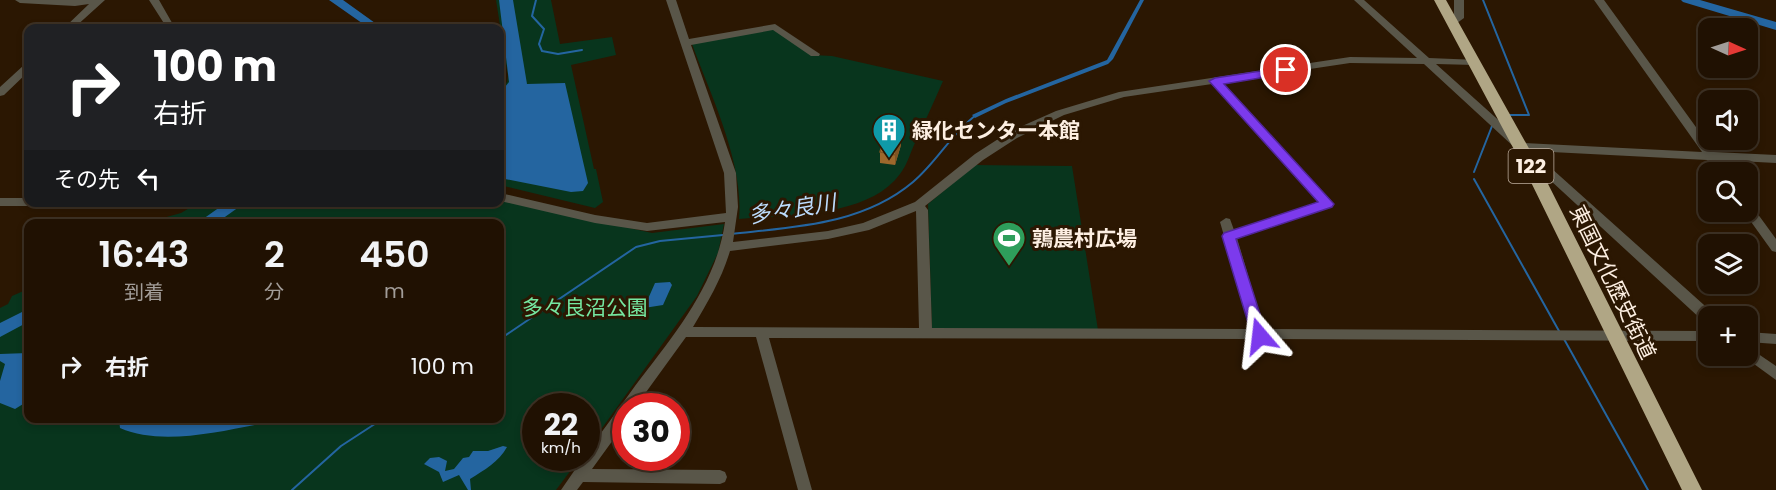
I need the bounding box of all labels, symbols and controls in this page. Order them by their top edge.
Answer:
north arrow [1698,18,1758,78]
map controls [1698,18,1758,366]
text: 100 m [153,37,277,96]
pin [1260,44,1311,95]
icon: right [54,48,132,126]
icon: arrive [1269,53,1302,86]
button: sound [1698,90,1758,150]
text: 右折 [153,95,207,132]
building icon: 緑化センター本館 [871,112,907,159]
place label: 緑化センター本館 [912,116,1080,145]
road number: 122 [1508,149,1553,183]
icon: left [132,162,165,195]
button: search [1698,162,1758,222]
text: その先 [54,164,120,195]
water label: 多々良川 [746,186,840,231]
street label: 東国文化歴史街道 [1563,200,1663,364]
sports icon: 鶉農村広場 [991,220,1027,267]
place label: 鶉農村広場 [1032,224,1137,253]
text: 16:43 [99,229,189,280]
text: 2 [264,229,285,280]
text: 450 [359,229,429,280]
button: layers [1698,234,1758,294]
text: m [384,277,405,305]
text: 到着 [124,278,164,306]
text: 分 [264,278,284,306]
park label: 多々良沼公園 [522,293,648,322]
position arrow [1228,304,1292,368]
button: + [1698,306,1758,366]
icon: right [54,350,87,383]
text: 100 m [411,351,474,382]
text: 右折 [105,352,149,383]
speed limit sign: 30 [612,393,690,471]
text: 22 [544,403,578,446]
text: km/h [541,437,581,458]

